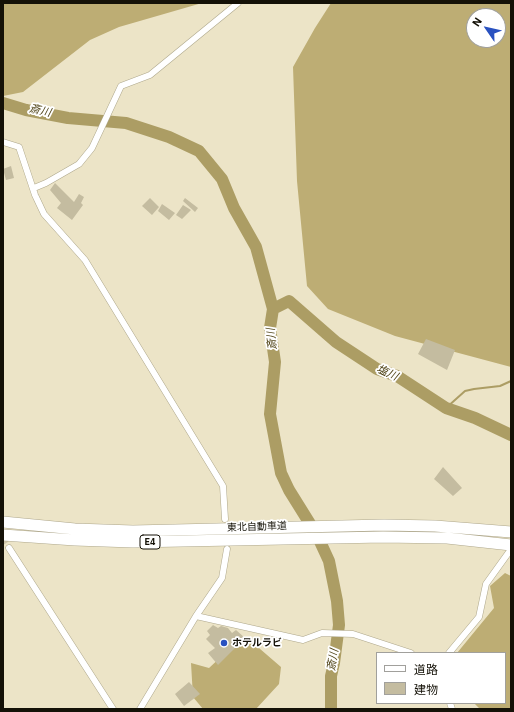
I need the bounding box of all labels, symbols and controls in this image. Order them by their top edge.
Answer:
north arrow [466,8,506,48]
text: N [469,15,485,29]
water label: 斎川 [28,102,52,120]
water label: 斎川 [264,327,280,351]
water label: 塩川 [374,362,400,384]
street label: 東北自動車道 [227,520,287,534]
road number: E4 [140,535,160,549]
place label: ホテルラビ [232,637,282,649]
marker: ホテルラビ [219,638,229,648]
water label: 斎川 [325,648,341,672]
legend [376,652,506,704]
text: 道路 [414,662,438,677]
text: 建物 [414,682,438,697]

